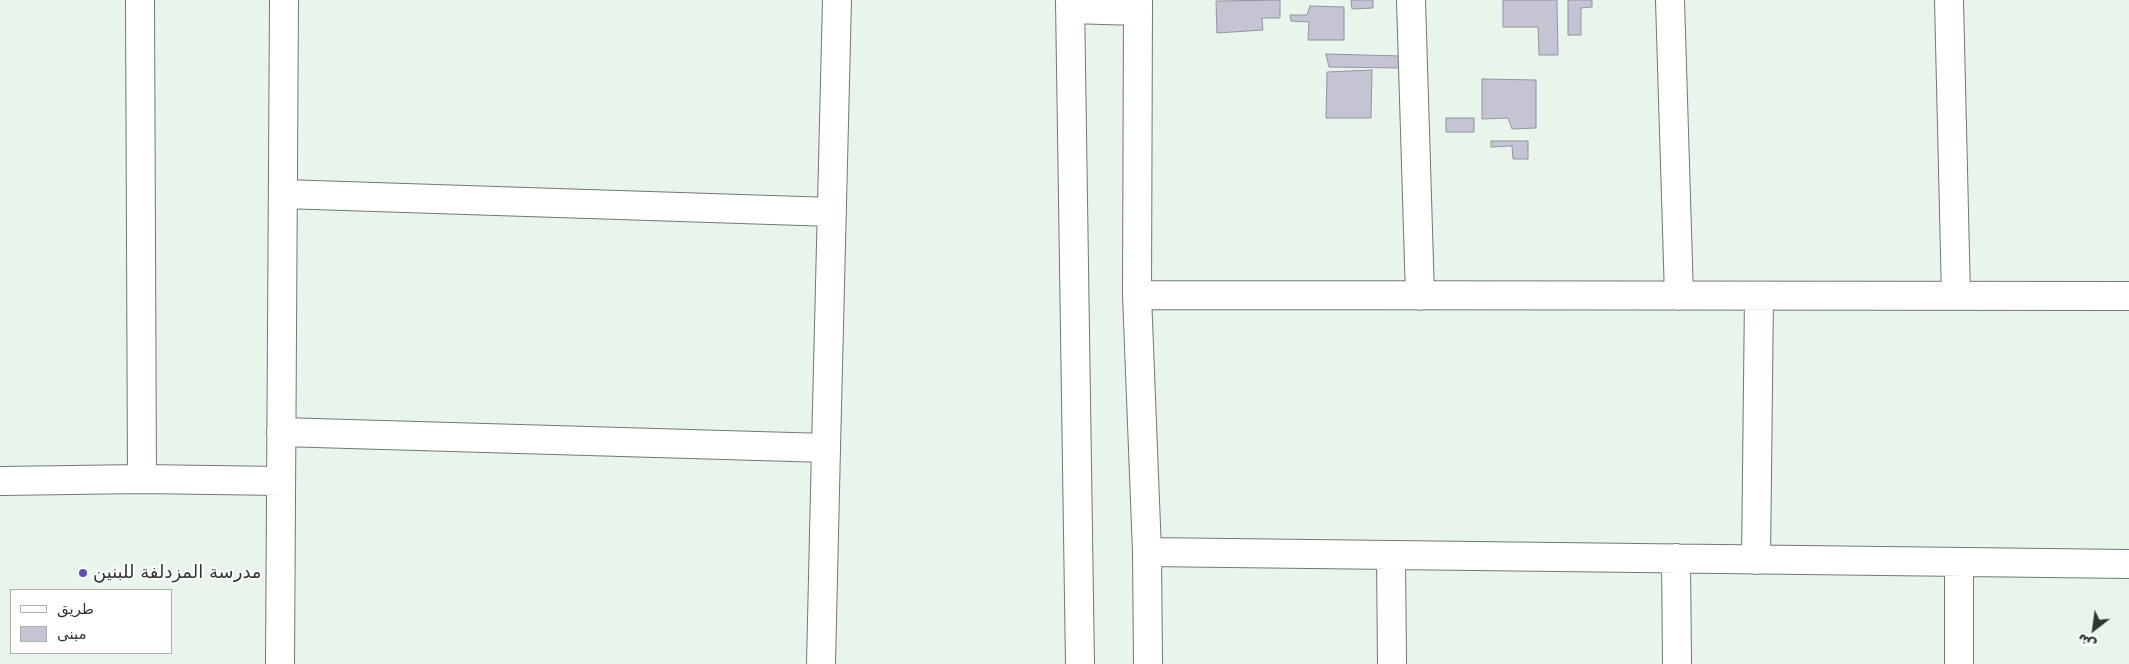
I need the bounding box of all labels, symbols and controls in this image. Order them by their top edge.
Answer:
place label: مدرسة المزدلفة للبنين [93,562,261,584]
marker: مدرسة المزدلفة للبنين [77,567,89,579]
legend [10,589,172,654]
text: طريق [57,600,94,618]
north arrow [2069,604,2119,654]
text: مبنى [57,625,87,643]
text: ش [2074,630,2099,654]

